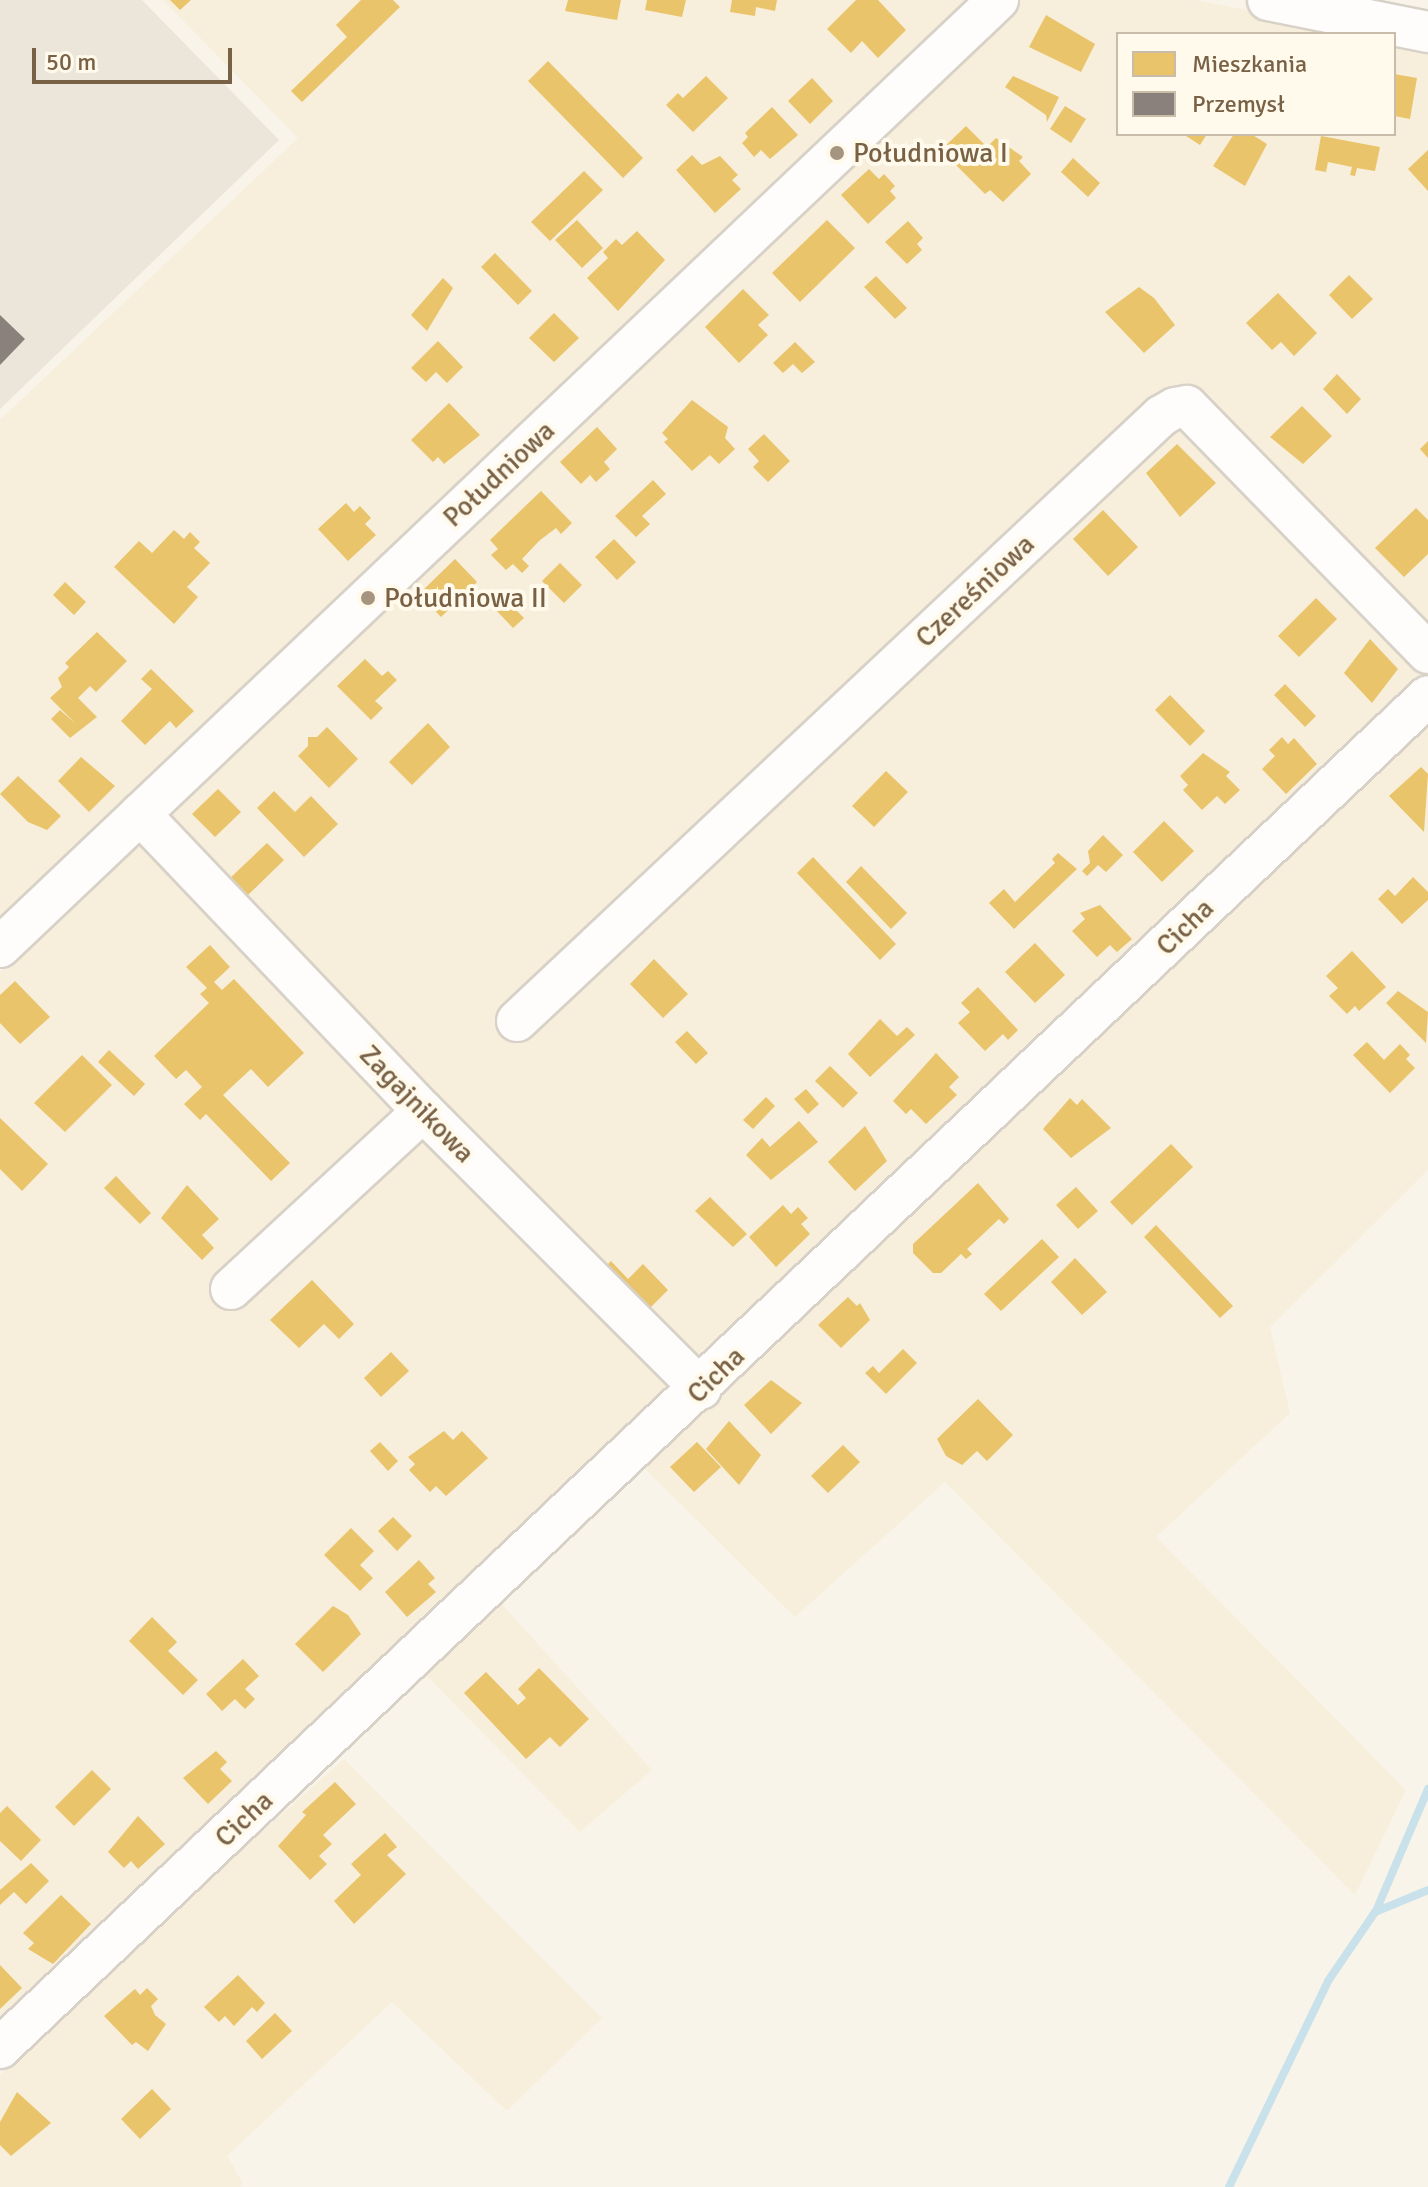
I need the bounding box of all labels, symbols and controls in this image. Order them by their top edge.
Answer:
scale bar [36,32,236,82]
legend [1116,32,1396,136]
text: 50 m [46,47,96,77]
text: Mieszkania [1192,49,1307,79]
text: Przemysł [1192,89,1285,119]
place label: Południowa I [853,136,1008,170]
marker: Południowa I [828,144,846,162]
street label: Południowa [436,414,562,534]
street label: Czereśniowa [909,527,1041,655]
place label: Południowa II [384,581,547,615]
marker: Południowa II [359,589,377,607]
street label: Cicha [1149,892,1221,962]
street label: Zagajnikowa [352,1038,482,1170]
street label: Cicha [680,1340,752,1410]
street label: Cicha [208,1784,280,1854]

